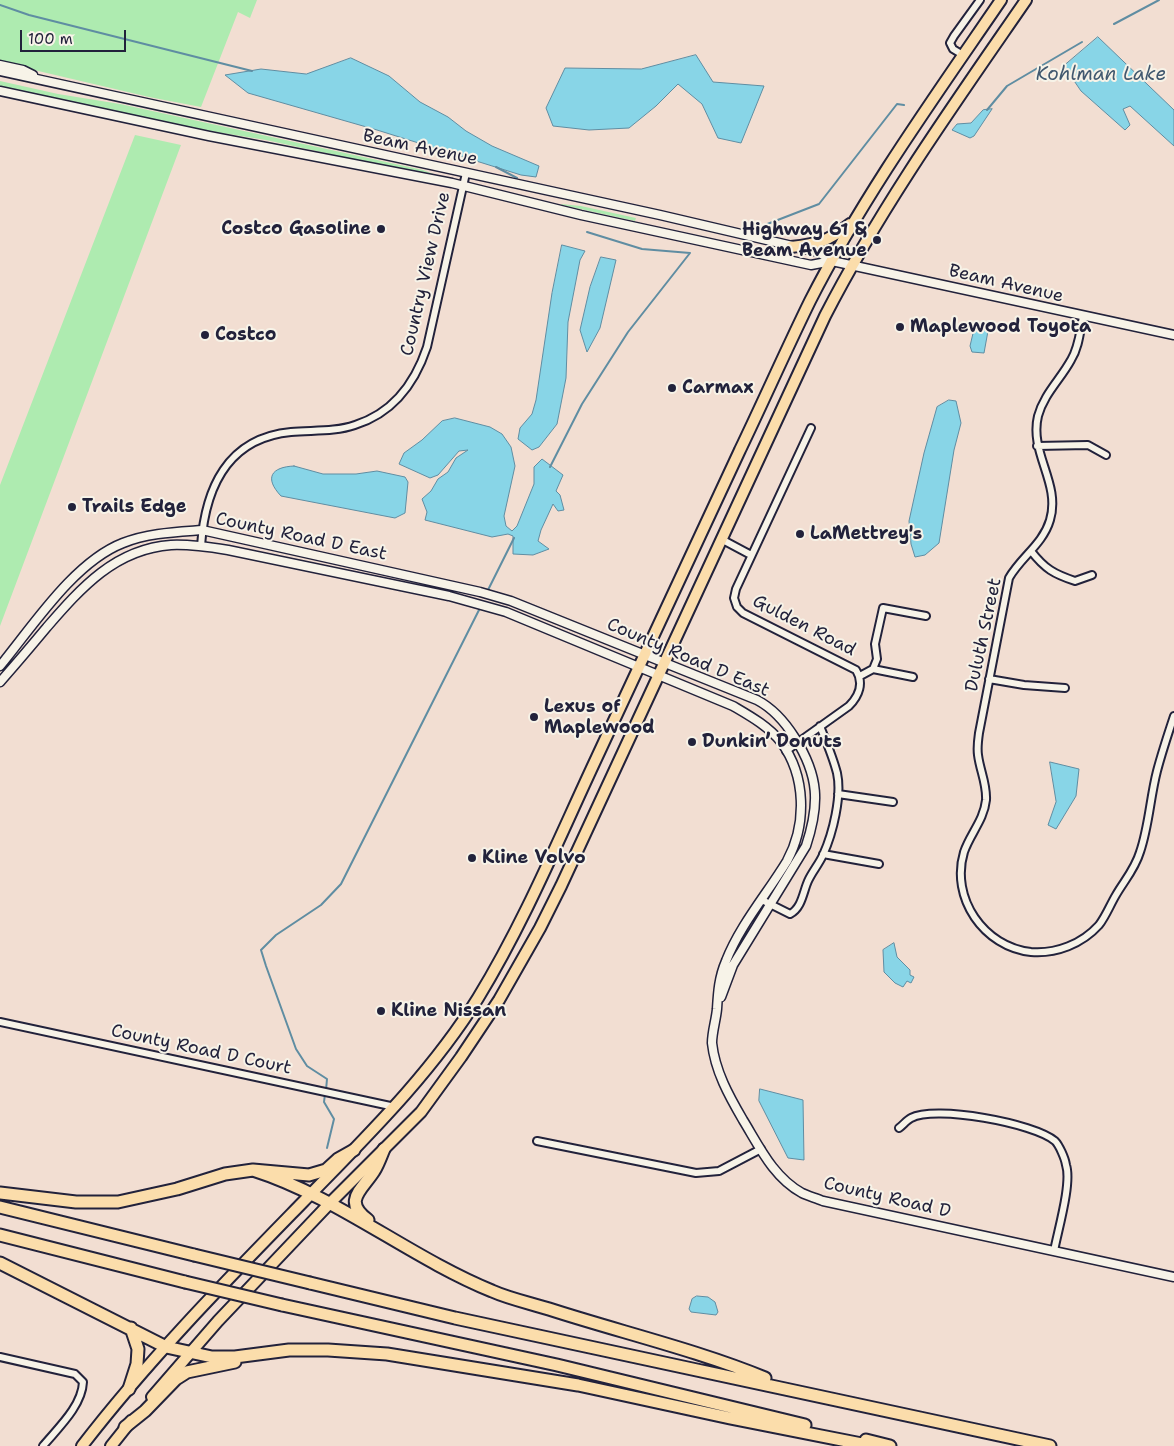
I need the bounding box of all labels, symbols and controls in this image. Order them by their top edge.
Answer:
scale bar [22,20,129,52]
text: 100 m [28,29,73,49]
water label: Kohlman Lake [1036,64,1166,86]
street label: Beam Avenue [361,125,479,171]
street label: Country View Drive [397,190,455,358]
place label: Costco Gasoline [221,218,371,240]
place label: Highway 61 & Beam Avenue [742,219,867,262]
marker: Costco Gasoline [375,223,387,235]
marker: Highway 61 & Beam Avenue [871,234,883,246]
street label: Beam Avenue [947,260,1065,308]
place label: Maplewood Toyota [910,316,1091,338]
marker: Maplewood Toyota [894,321,906,333]
place label: Costco [215,324,276,346]
marker: Costco [199,329,211,341]
place label: Carmax [682,377,754,399]
marker: Carmax [666,382,678,394]
place label: Trails Edge [82,496,187,518]
marker: Trails Edge [66,501,78,513]
street label: County Road D East [213,508,389,566]
place label: LaMettrey's [810,523,922,545]
marker: LaMettrey's [794,528,806,540]
street label: Duluth Street [961,576,1007,694]
street label: Gulden Road [749,591,859,661]
street label: County Road D East [603,614,773,702]
place label: Lexus of Maplewood [544,696,655,739]
marker: Lexus of Maplewood [528,711,540,723]
place label: Dunkin’ Donuts [702,731,842,753]
marker: Dunkin’ Donuts [686,736,698,748]
place label: Kline Volvo [482,847,586,869]
marker: Kline Volvo [466,852,478,864]
place label: Kline Nissan [391,1000,506,1022]
marker: Kline Nissan [375,1005,387,1017]
street label: County Road D Court [109,1020,293,1080]
street label: County Road D [821,1173,953,1223]

